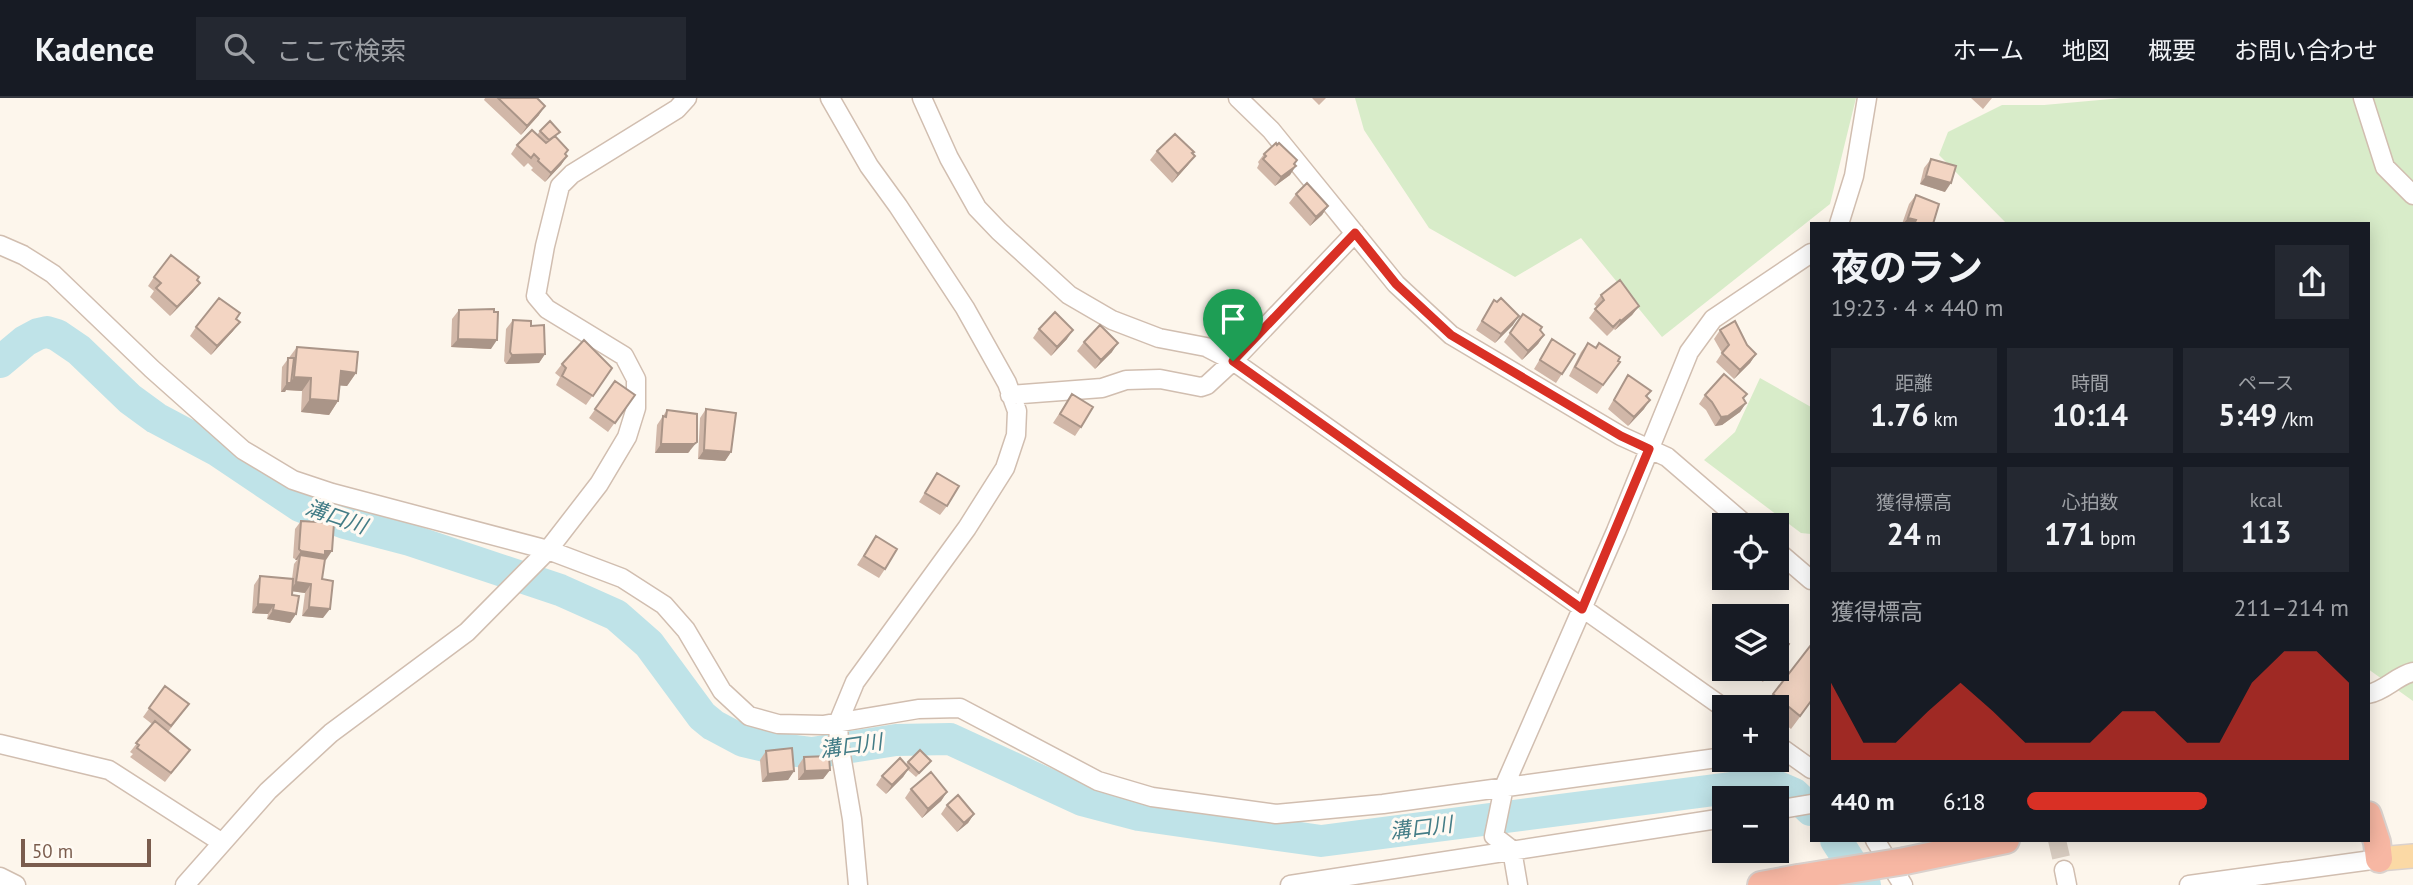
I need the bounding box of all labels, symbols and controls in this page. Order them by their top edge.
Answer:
search box [196,17,686,80]
text: Kadence [35,27,154,70]
icon: search [220,29,258,67]
text: ここで検索 [276,34,406,67]
text: ホーム [1953,35,2024,66]
text: 地図 [2062,35,2110,66]
text: 概要 [2148,35,2196,66]
text: お問い合わせ [2234,35,2378,66]
text: 夜のラン [1831,242,1983,291]
button: share [2275,245,2349,319]
pin [1203,289,1263,361]
text: 19:23 · 4 × 440 m [1831,293,2003,322]
icon: arrive [1214,300,1252,338]
text: 距離 [1895,371,1933,395]
text: 時間 [2071,371,2109,395]
text: ペース [2238,371,2294,395]
text: 1.76 [1870,395,1928,434]
text: 10:14 [2052,395,2128,434]
text: 5:49 [2218,395,2277,434]
text: km [1928,407,1958,431]
text: /km [2277,407,2314,431]
text: kcal [2250,488,2282,512]
text: 獲得標高 [1876,490,1952,514]
text: 心拍数 [2061,490,2119,514]
water label: 溝口川 [302,494,372,540]
text: 113 [2240,512,2292,551]
map controls [1712,513,1789,863]
button: locate [1712,513,1789,590]
text: 24 [1887,514,1921,553]
text: 171 [2044,514,2095,553]
text: m [1921,526,1941,550]
text: bpm [2095,526,2136,550]
text: 211–214 m [2234,593,2349,622]
text: 獲得標高 [1831,597,1923,626]
button: layers [1712,604,1789,681]
button: + [1712,695,1789,772]
water label: 溝口川 [818,727,886,763]
button: − [1712,786,1789,863]
text: 440 m [1831,787,1894,816]
text: 6:18 [1943,787,1986,816]
water label: 溝口川 [1388,810,1456,845]
scale bar [21,836,150,868]
text: 50 m [32,839,73,863]

